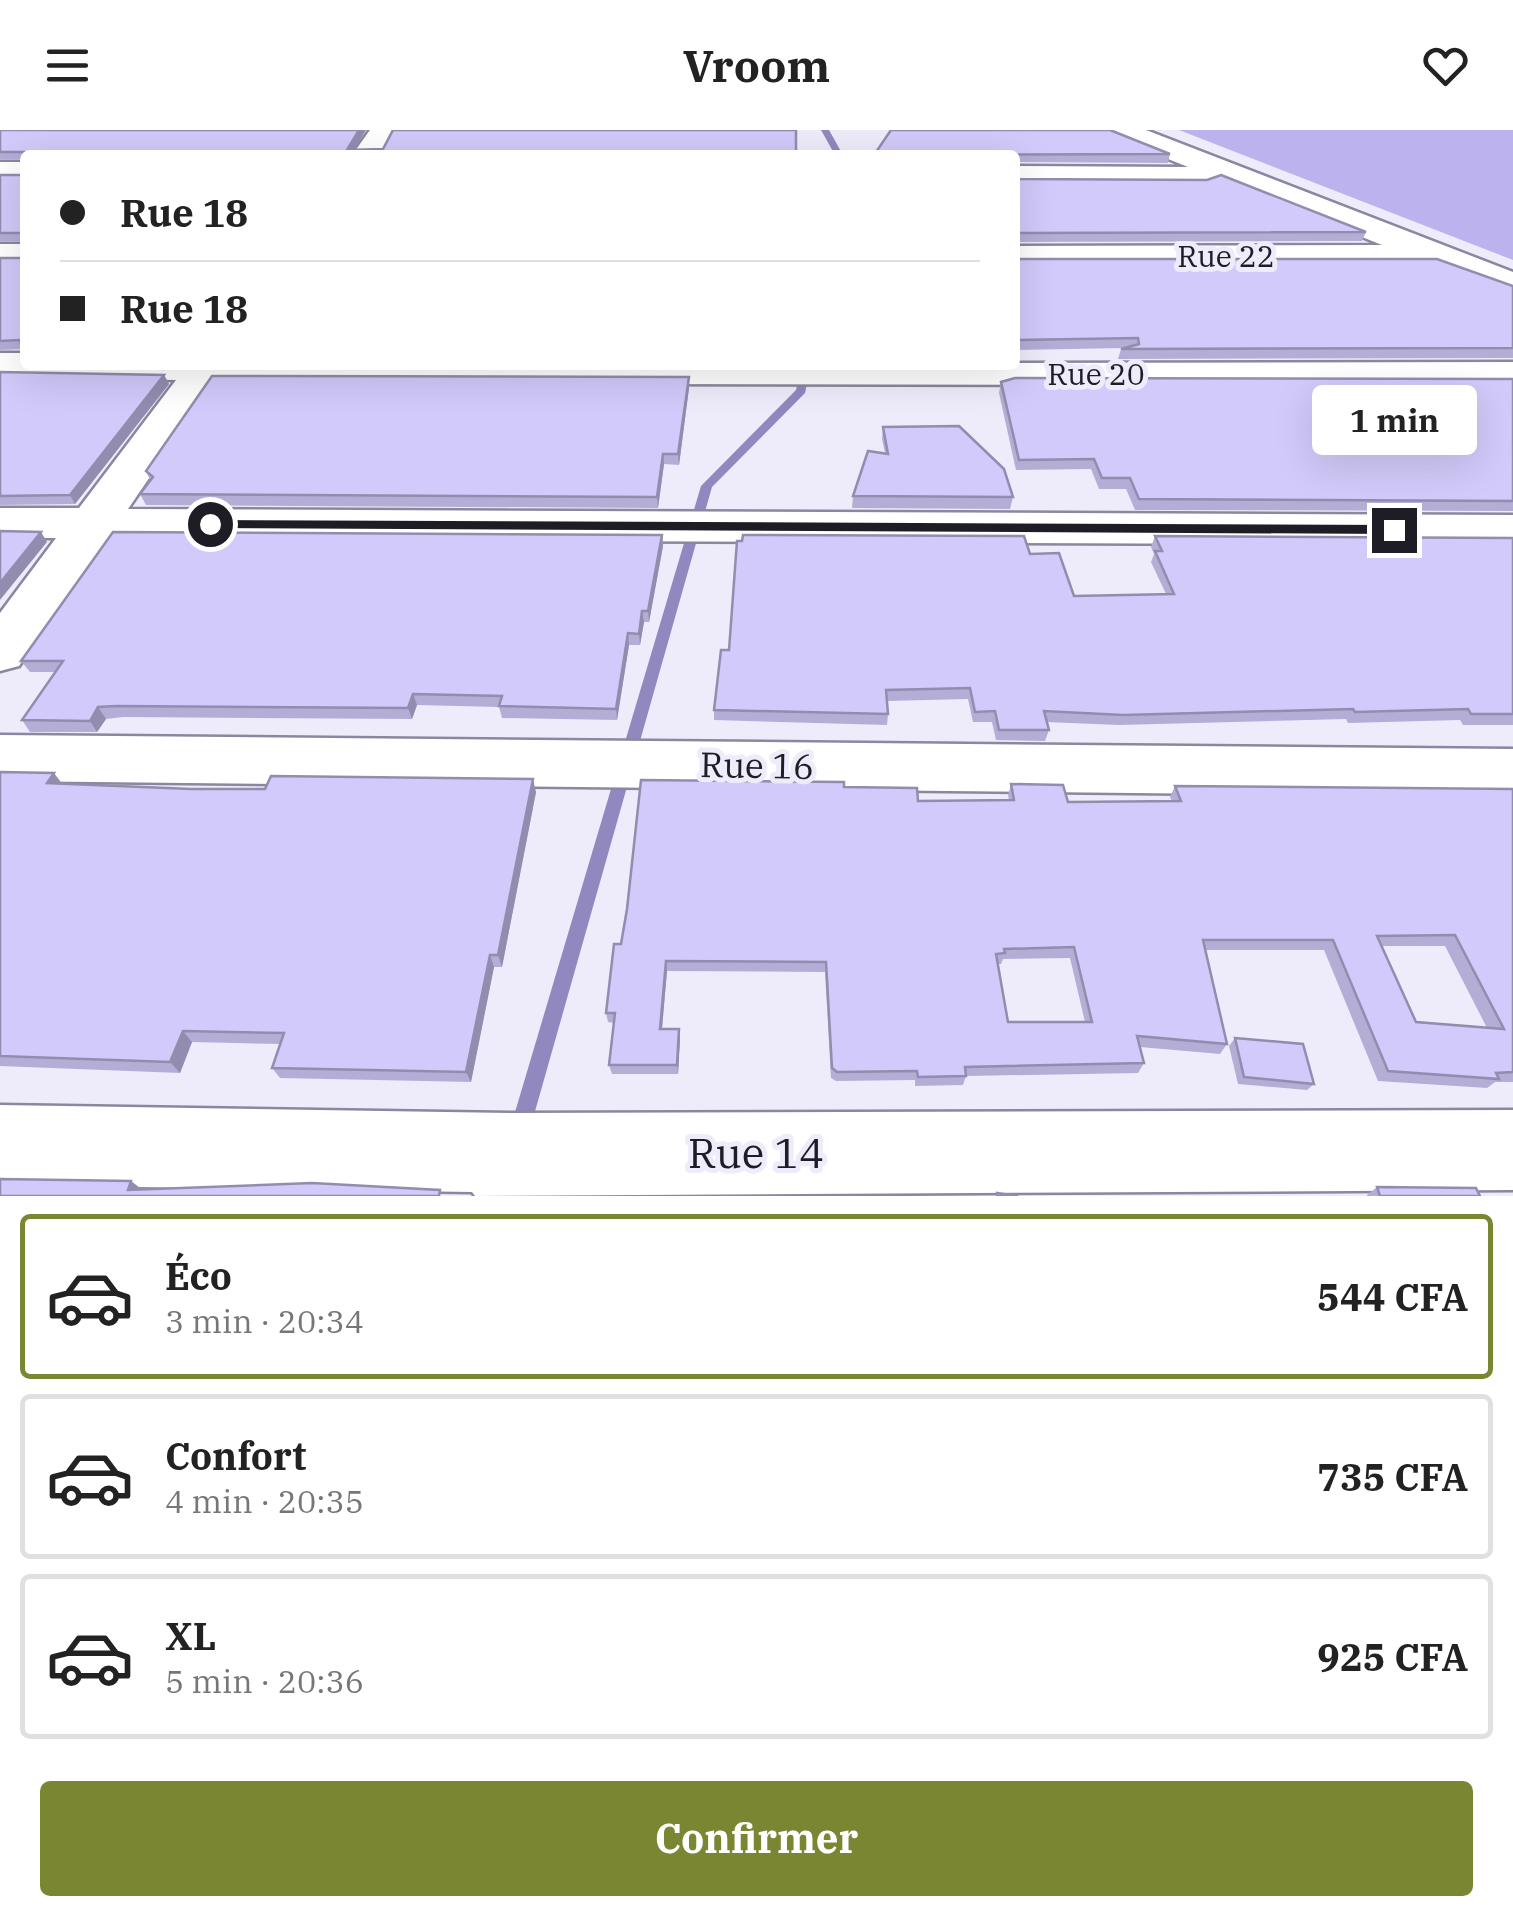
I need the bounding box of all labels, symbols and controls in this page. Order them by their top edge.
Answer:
text: Vroom [683,36,830,94]
icon: menu [40,38,95,93]
icon: heart [1418,38,1473,93]
text: Rue 18 [120,188,248,237]
street label: Rue 22 [1177,236,1275,275]
text: Rue 18 [120,284,248,333]
street label: Rue 20 [1047,354,1145,393]
callout: 1 min [1312,385,1476,455]
text: 1 min [1350,399,1439,441]
route start [188,502,233,547]
route end [1372,508,1417,553]
street label: Rue 16 [700,741,814,789]
street label: Rue 14 [688,1125,824,1180]
text: Éco [165,1251,232,1300]
icon: car [45,1252,135,1342]
text: 544 CFA [1317,1272,1468,1321]
text: 3 min · 20:34 [165,1300,364,1342]
text: Confort [165,1431,306,1480]
icon: car [45,1432,135,1522]
text: 735 CFA [1317,1452,1468,1501]
text: 4 min · 20:35 [165,1480,364,1522]
text: XL [165,1611,216,1660]
icon: car [45,1612,135,1702]
text: 925 CFA [1317,1632,1468,1681]
text: 5 min · 20:36 [165,1660,364,1702]
button: Confirmer [40,1781,1473,1896]

